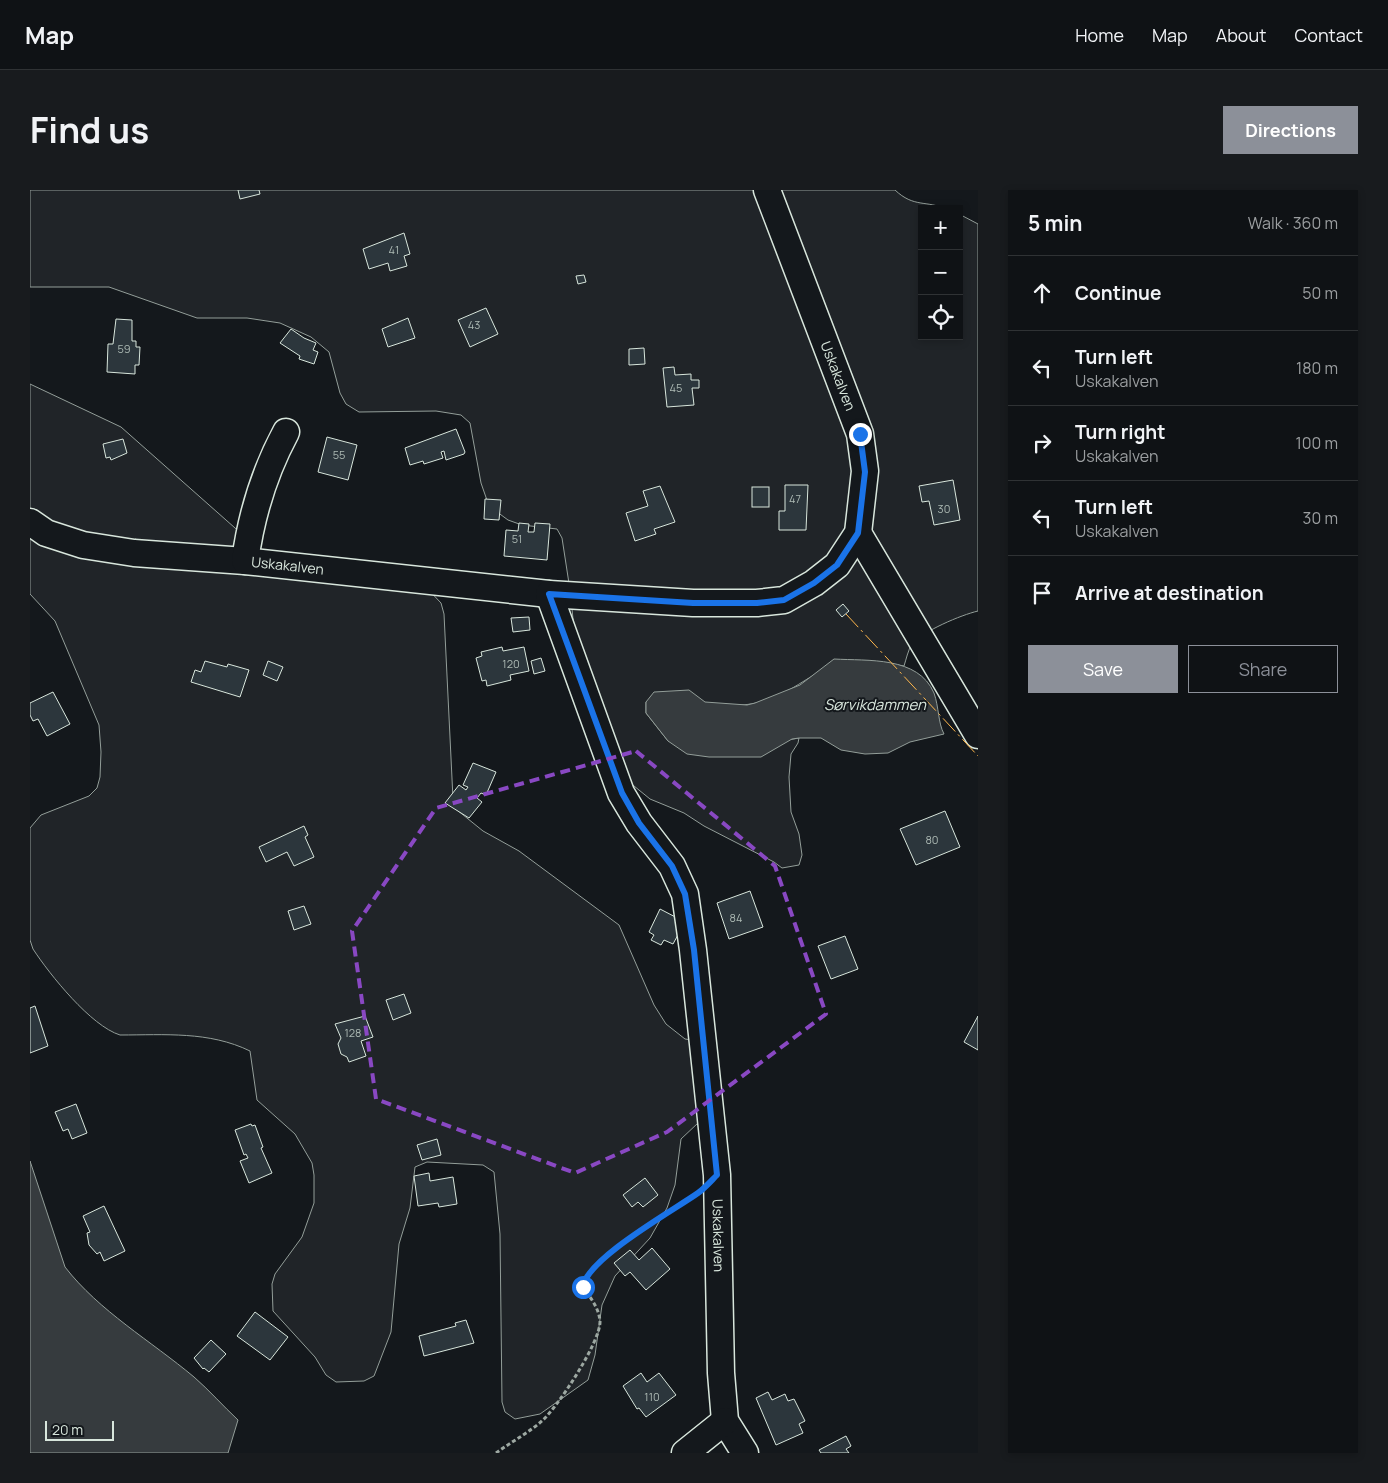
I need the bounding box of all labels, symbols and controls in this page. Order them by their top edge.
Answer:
text: Map [25,18,74,51]
text: Home [1075,23,1124,47]
text: Map [1152,23,1188,47]
text: About [1216,23,1266,47]
text: Contact [1294,23,1363,47]
text: Find us [30,106,149,154]
button: Directions [1223,106,1358,154]
map controls [918,205,963,340]
button: + [918,205,963,250]
text: 5 min [1028,209,1082,237]
text: Walk · 360 m [1248,212,1338,234]
house number: 41 [389,242,399,257]
button: − [918,250,963,295]
icon: ahead [1028,279,1056,307]
text: Continue [1075,280,1161,306]
text: 50 m [1302,282,1338,304]
button: locate [918,295,963,340]
house number: 43 [468,317,480,332]
street label: Uskakalven [817,338,860,413]
house number: 59 [117,341,131,356]
text: Turn left [1075,344,1153,370]
icon: left [1028,354,1056,382]
text: 180 m [1296,357,1338,379]
text: Uskakalven [1075,370,1158,392]
house number: 45 [670,380,682,395]
text: Turn right [1075,419,1165,445]
route end [849,423,872,446]
icon: right [1028,429,1056,457]
text: 100 m [1295,432,1338,454]
text: Uskakalven [1075,445,1158,467]
house number: 55 [333,447,345,462]
house number: 47 [789,491,801,506]
text: Turn left [1075,494,1153,520]
house number: 30 [938,501,950,516]
icon: left [1028,504,1056,532]
text: 30 m [1303,507,1338,529]
text: Uskakalven [1075,520,1158,542]
house number: 51 [512,531,522,546]
street label: Uskakalven [250,552,325,579]
icon: arrive [1028,579,1056,607]
text: Arrive at destination [1075,580,1264,606]
button: Save [1028,645,1178,693]
button: Share [1188,645,1338,693]
house number: 120 [502,656,520,671]
water label: Sørvikdammen [824,694,927,715]
house number: 80 [925,832,939,847]
house number: 84 [730,910,742,925]
house number: 128 [345,1025,361,1040]
street label: Uskakalven [708,1199,729,1272]
route start [572,1276,595,1299]
house number: 110 [644,1389,660,1404]
scale bar [45,1418,114,1441]
text: 20 m [52,1420,83,1439]

